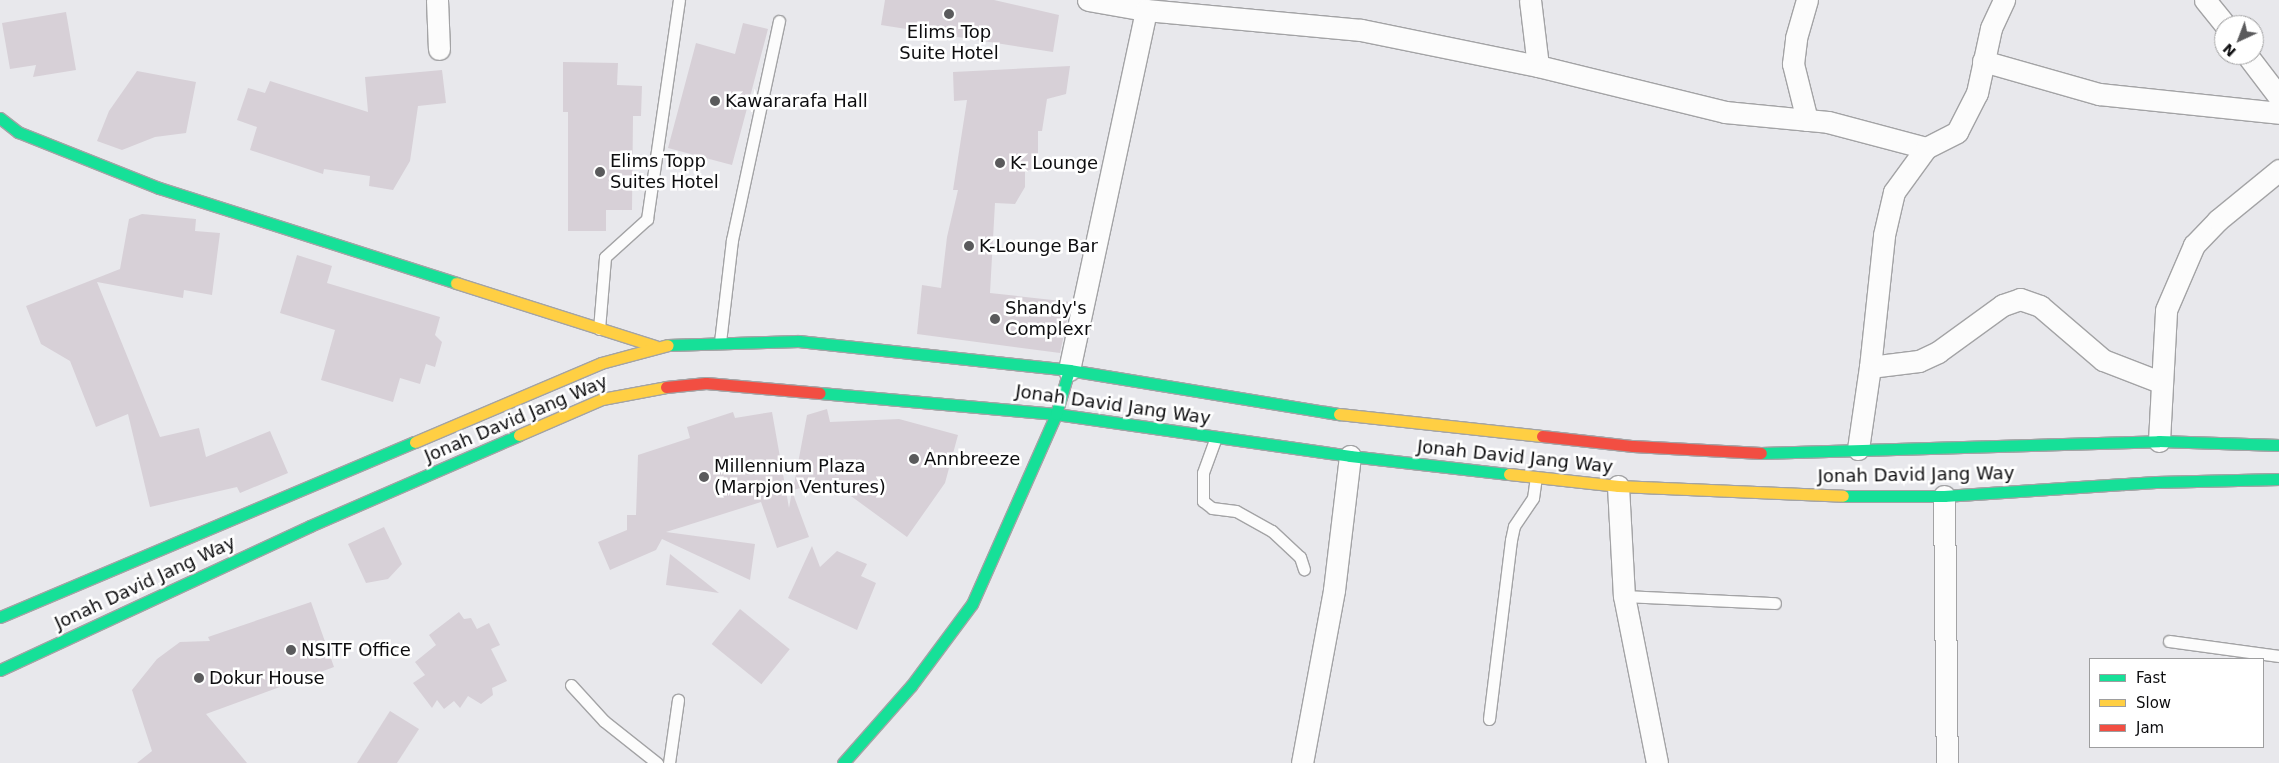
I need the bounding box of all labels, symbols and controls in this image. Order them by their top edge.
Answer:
marker: Elims Top Suite Hotel [943,8,955,20]
north arrow [2214,15,2264,65]
place label: Elims Top Suite Hotel [899,22,999,64]
text: N [2220,40,2239,60]
place label: Kawararafa Hall [725,90,868,112]
marker: Kawararafa Hall [709,95,721,107]
place label: Elims Topp Suites Hotel [610,151,719,193]
place label: K- Lounge [1010,152,1098,174]
marker: K- Lounge [994,157,1006,169]
marker: Elims Topp Suites Hotel [594,166,606,178]
place label: K-Lounge Bar [979,235,1098,257]
marker: K-Lounge Bar [963,240,975,252]
place label: Shandy's Complexr [1005,298,1091,340]
marker: Shandy's Complexr [989,313,1001,325]
street label: Jonah David Jang Way [421,371,611,467]
street label: Jonah David Jang Way [1014,381,1212,429]
street label: Jonah David Jang Way [1416,436,1614,478]
place label: Annbreeze [924,448,1020,470]
marker: Annbreeze [908,453,920,465]
place label: Millennium Plaza (Marpjon Ventures) [714,456,886,498]
street label: Jonah David Jang Way [1817,462,2015,488]
marker: Millennium Plaza (Marpjon Ventures) [698,471,710,483]
street label: Jonah David Jang Way [51,532,239,634]
place label: NSITF Office [301,639,411,661]
marker: NSITF Office [285,644,297,656]
legend [2089,658,2264,748]
place label: Dokur House [209,667,325,689]
text: Fast [2136,669,2166,687]
marker: Dokur House [193,672,205,684]
text: Slow [2136,694,2171,712]
text: Jam [2136,719,2164,737]

